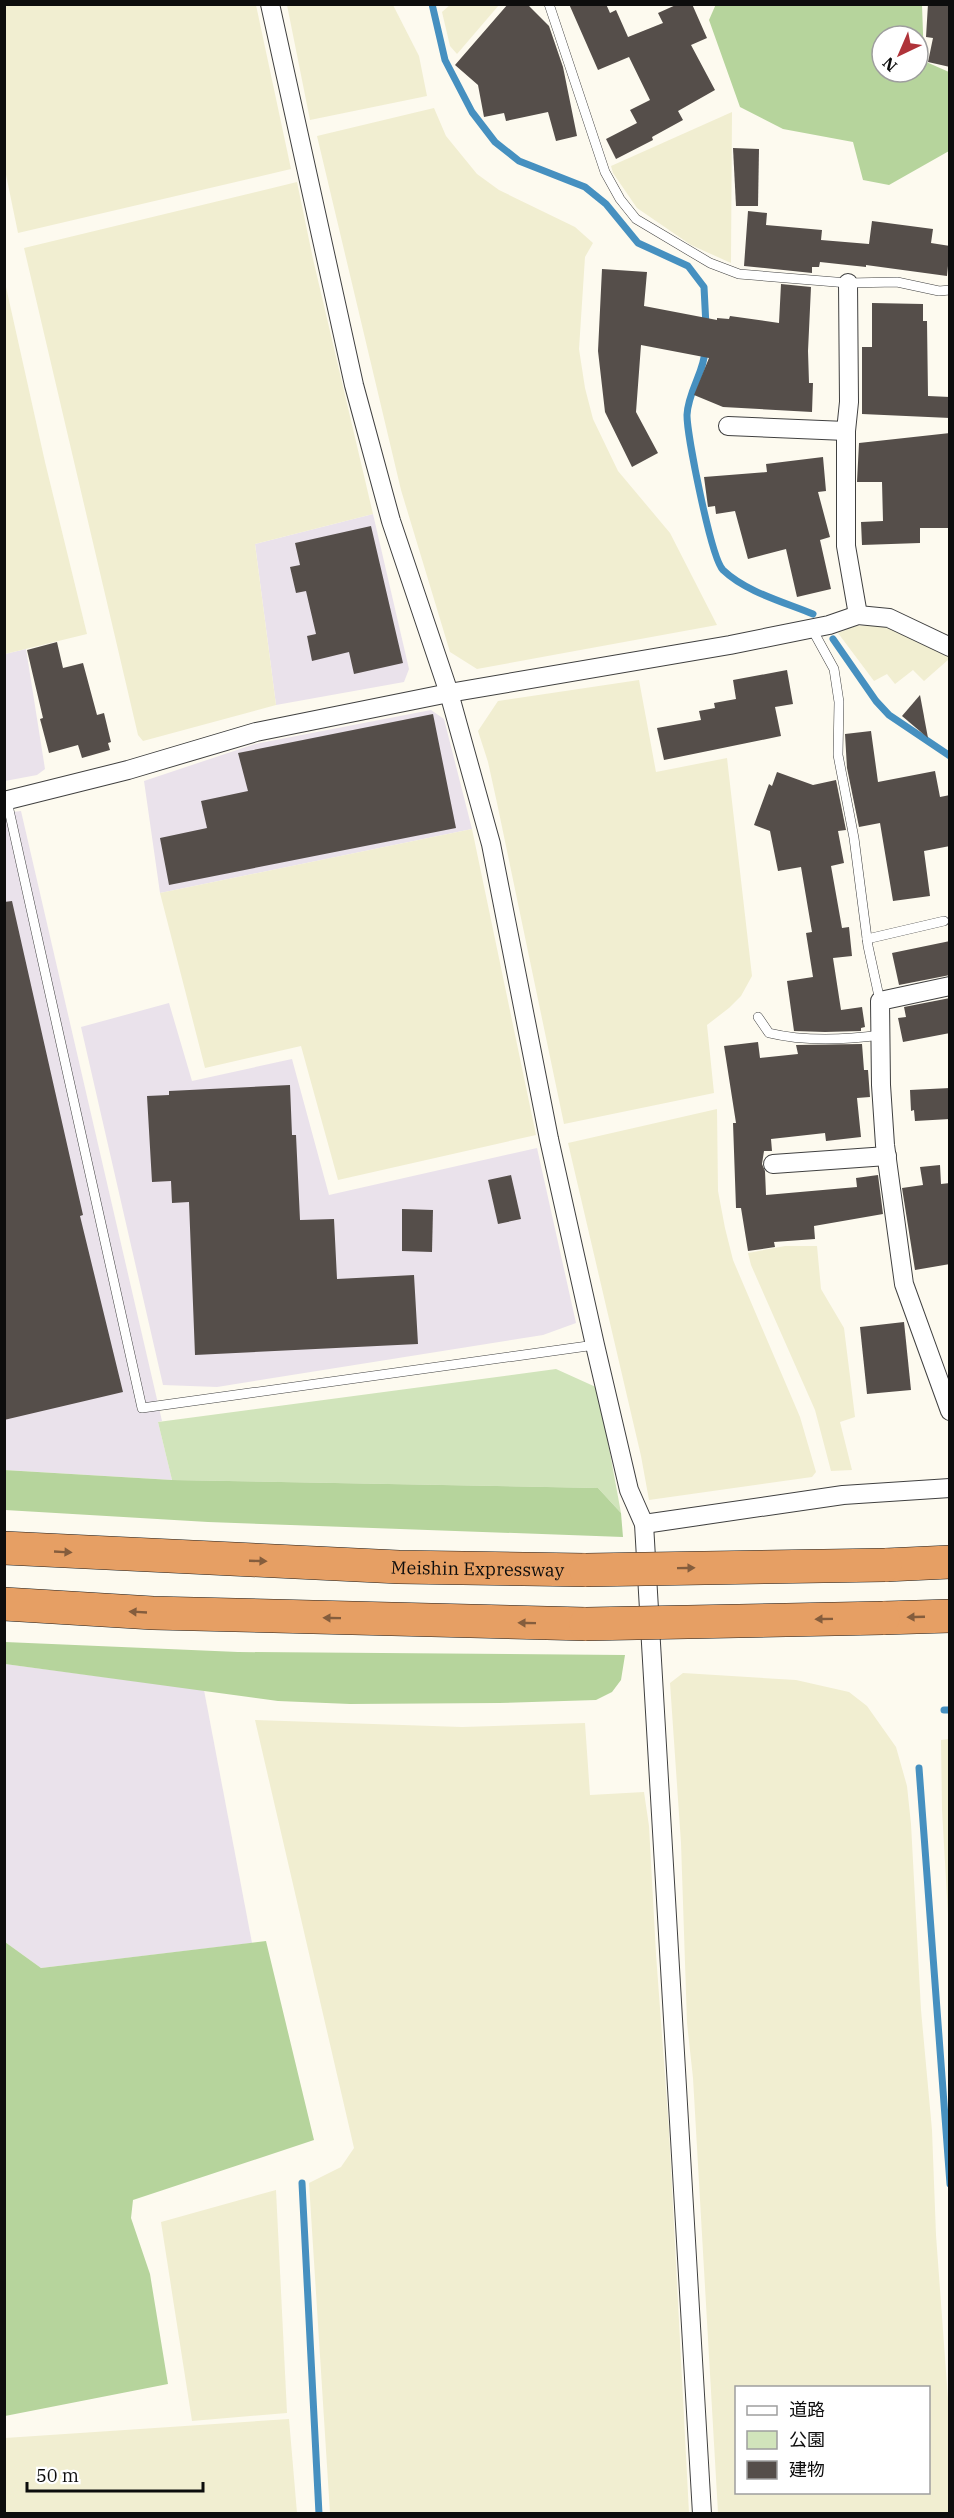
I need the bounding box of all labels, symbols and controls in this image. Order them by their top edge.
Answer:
north arrow [870,24,930,84]
text: N [878,53,901,76]
one-way arrow [53,1547,72,1556]
street label: Meishin Expressway [390,1555,565,1581]
one-way arrow [248,1557,267,1566]
one-way arrow [677,1563,696,1573]
one-way arrow [128,1608,147,1617]
one-way arrow [907,1612,926,1621]
one-way arrow [323,1613,342,1622]
one-way arrow [815,1614,834,1624]
one-way arrow [518,1618,537,1627]
legend [735,2386,930,2494]
text: 道路 [789,2398,825,2421]
text: 公園 [789,2428,825,2451]
scale bar [27,2455,202,2493]
text: 建物 [789,2458,825,2481]
text: 50 m [36,2464,79,2487]

